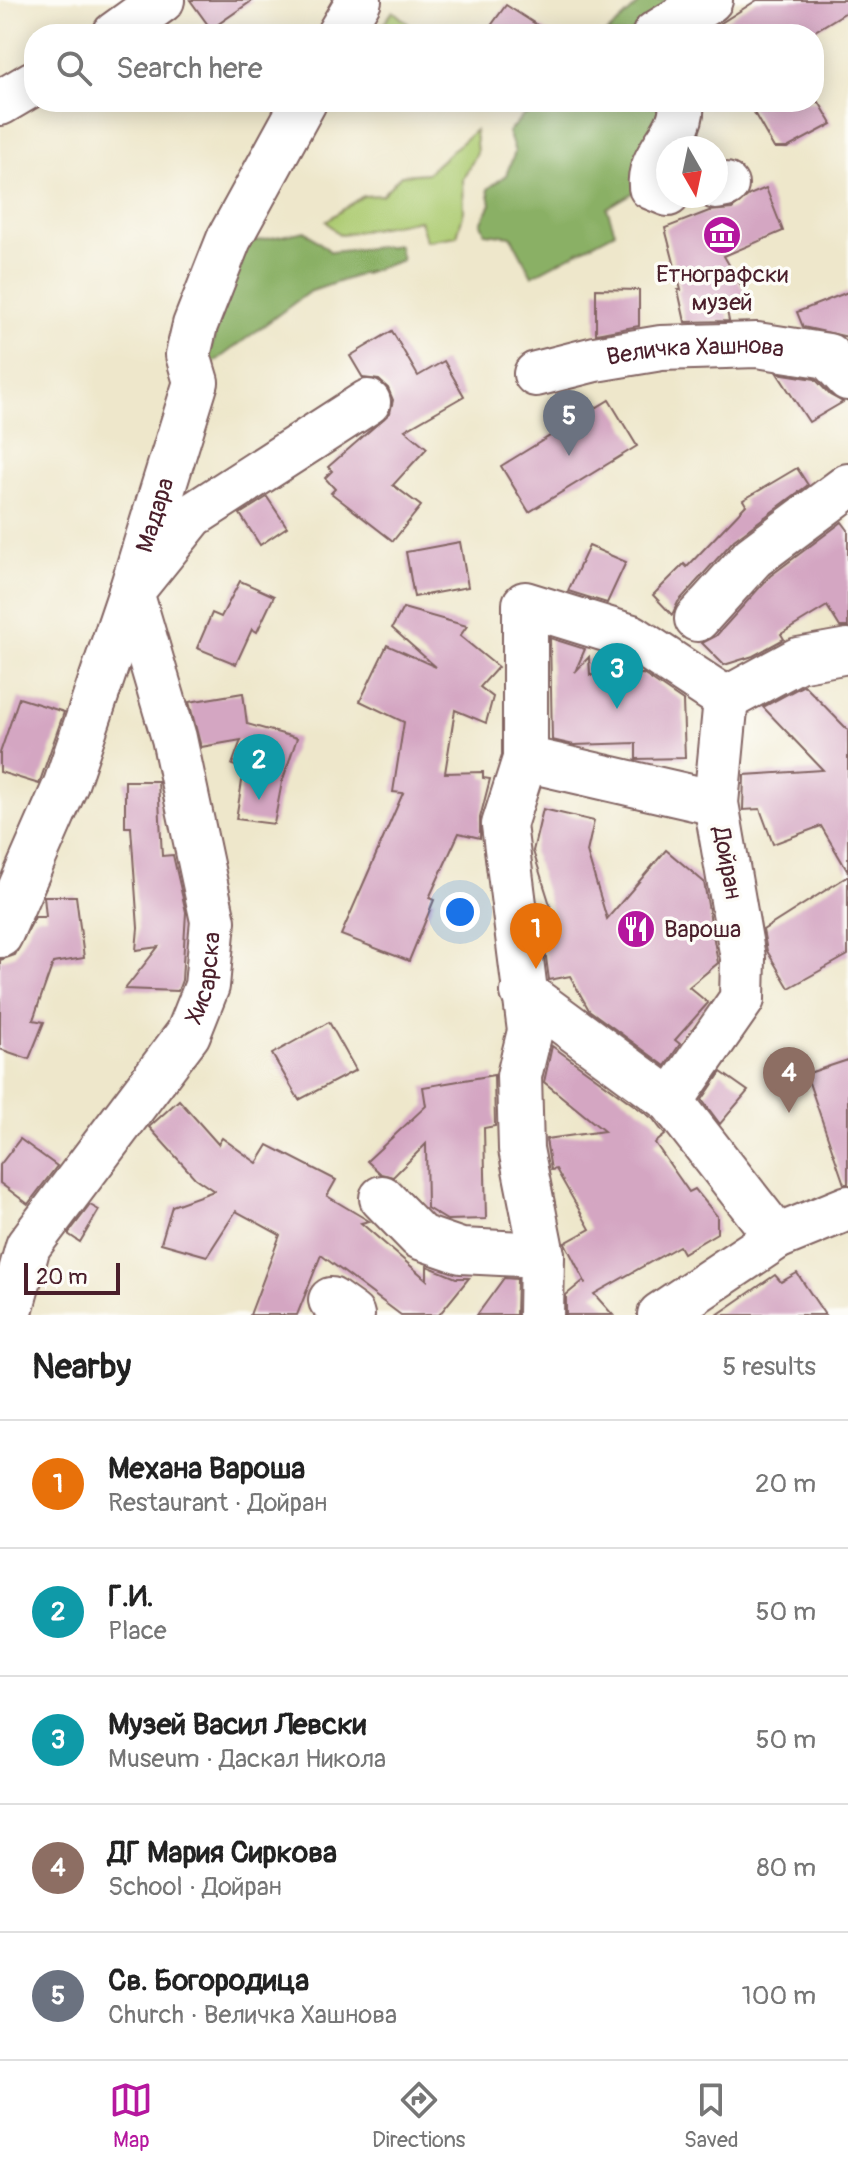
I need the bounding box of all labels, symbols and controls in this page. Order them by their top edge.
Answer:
search box [24,24,824,112]
icon: search [52,46,96,90]
text: Search here [116,50,263,87]
north arrow [656,136,728,208]
museum icon: Етнографски музей [701,214,743,256]
place label: Етнографски музей [656,260,788,317]
street label: Величка Хашнова [604,330,786,371]
pin: 5 [543,390,595,456]
street label: Мадара [130,474,180,556]
pin: 3 [591,643,643,709]
pin: 2 [233,734,285,800]
street label: Дойран [706,823,748,902]
your location [440,892,480,932]
pin: 1 [510,903,562,969]
restaurant icon: Вароша [615,908,657,950]
place label: Вароша [664,915,741,944]
street label: Хисарска [179,931,226,1028]
pin: 4 [763,1047,815,1113]
scale bar [24,1259,120,1295]
text: 20 m [36,1263,88,1291]
text: Nearby [32,1346,131,1389]
text: 5 results [722,1351,816,1383]
text: Механа Вароша [108,1450,305,1487]
text: 1 [53,1468,63,1500]
text: 20 m [755,1468,816,1500]
text: Restaurant · Дойран [108,1487,327,1519]
text: Г.И. [108,1578,154,1615]
text: 2 [51,1596,65,1628]
text: 50 m [755,1596,816,1628]
text: Place [108,1615,167,1647]
text: Музей Васил Левски [108,1706,366,1743]
text: 3 [51,1724,65,1756]
text: 50 m [755,1724,816,1756]
text: Museum · Даскал Никола [108,1743,386,1775]
text: ДГ Мария Сиркова [108,1834,337,1871]
text: 4 [50,1852,66,1884]
text: 80 m [756,1852,816,1884]
text: School · Дойран [108,1871,282,1903]
text: Св. Богородица [108,1962,309,1999]
text: 5 [51,1980,65,2012]
text: 100 m [742,1980,816,2012]
text: Church · Величка Хашнова [108,1999,397,2031]
tab: Map [109,2078,153,2154]
tab: Directions [372,2078,465,2154]
tab: Saved [684,2078,739,2154]

